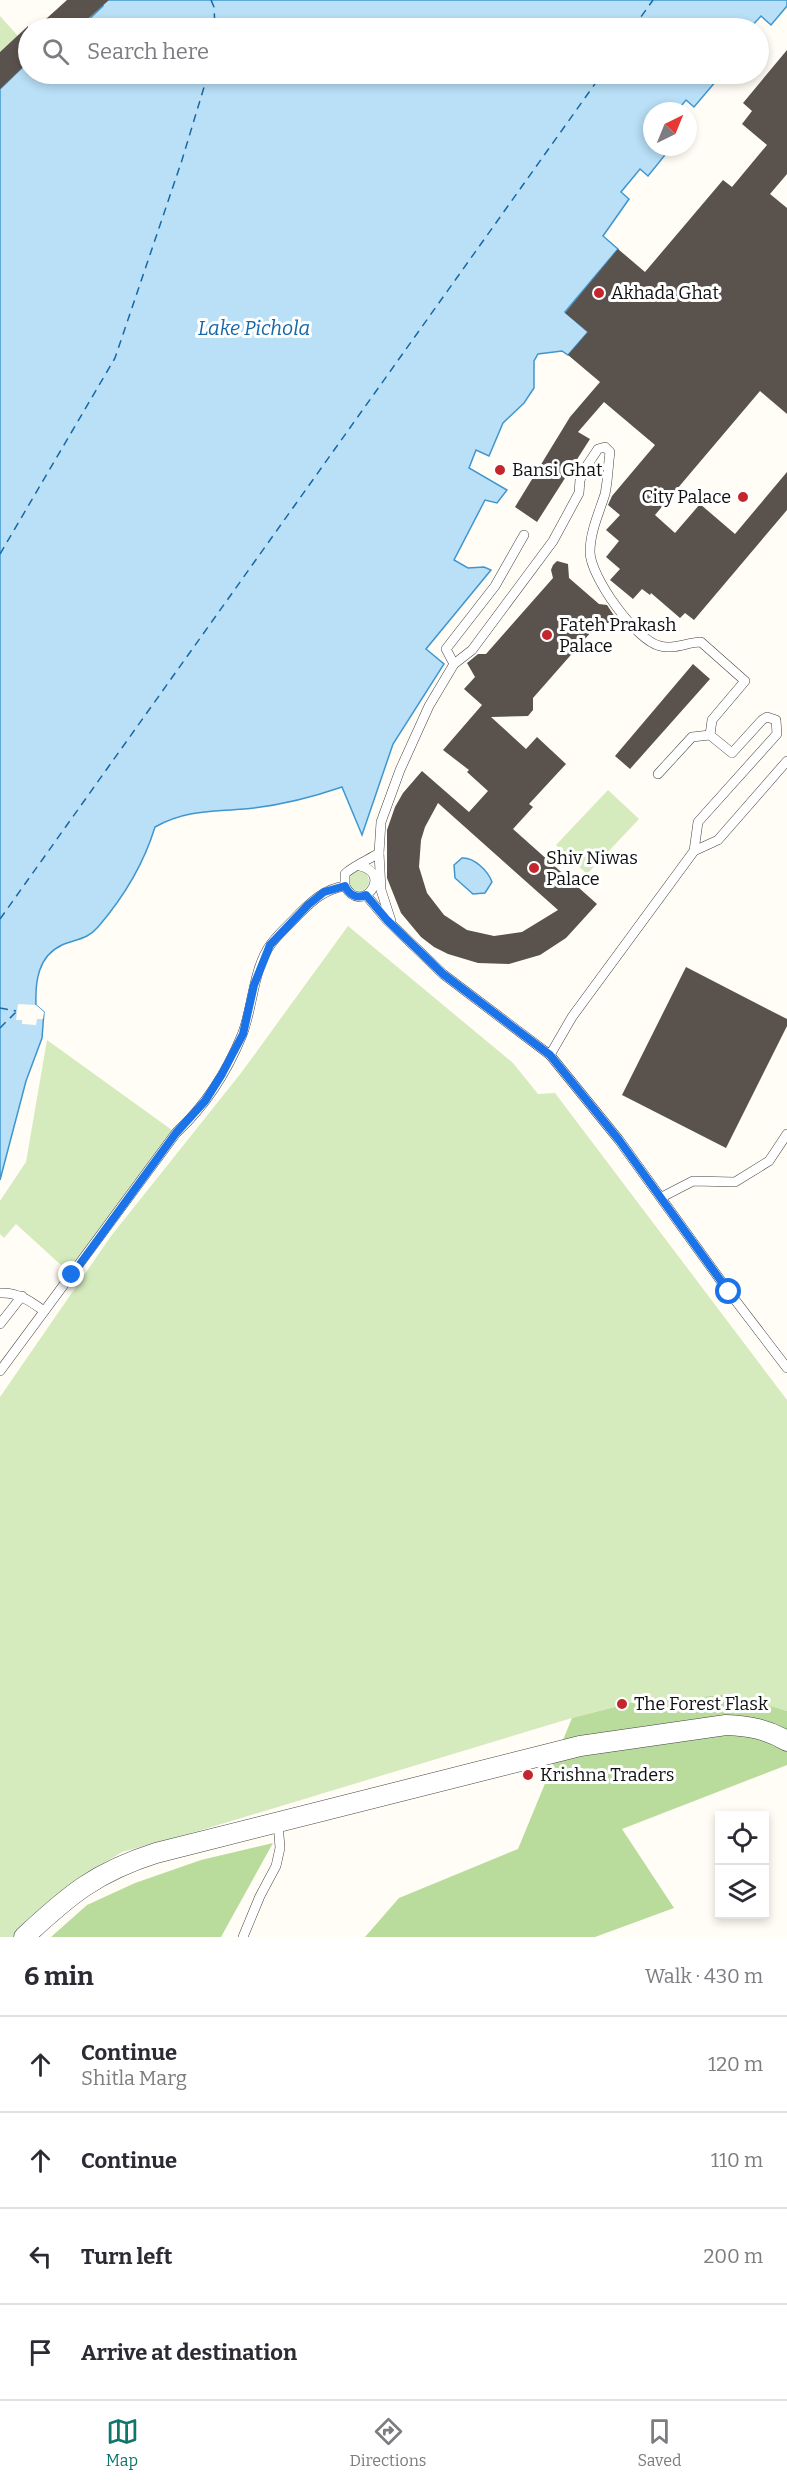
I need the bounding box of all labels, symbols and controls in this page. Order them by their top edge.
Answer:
search box [18,18,769,84]
icon: search [39,35,72,68]
text: Search here [87,38,209,65]
north arrow [643,102,697,156]
place label: Akhada Ghat [611,282,719,304]
marker: Akhada Ghat [592,286,606,300]
water label: Lake Pichola [198,316,310,340]
place label: Bansi Ghat [512,459,603,481]
marker: Bansi Ghat [493,463,507,477]
place label: City Palace [641,486,731,508]
marker: City Palace [736,490,750,504]
place label: Fateh Prakash Palace [559,614,676,657]
marker: Fateh Prakash Palace [540,628,554,642]
place label: Shiv Niwas Palace [546,847,638,890]
marker: Shiv Niwas Palace [527,861,541,875]
route end [58,1261,84,1287]
route start [715,1278,741,1304]
place label: The Forest Flask [634,1693,769,1715]
marker: The Forest Flask [615,1697,629,1711]
place label: Krishna Traders [540,1764,674,1786]
marker: Krishna Traders [521,1768,535,1782]
map controls [715,1811,769,1919]
button: locate [715,1811,769,1865]
button: layers [715,1865,769,1919]
text: 6 min [24,1961,94,1992]
text: Walk · 430 m [645,1964,763,1988]
text: Continue [81,2039,177,2066]
icon: ahead [24,2048,57,2081]
text: 120 m [708,2052,763,2076]
text: Shitla Marg [81,2066,187,2090]
icon: ahead [24,2144,57,2177]
text: Continue [81,2147,177,2174]
text: 110 m [711,2148,763,2172]
icon: left [24,2240,57,2273]
text: Turn left [81,2243,173,2270]
text: 200 m [703,2244,763,2268]
icon: arrive [24,2336,57,2369]
text: Arrive at destination [81,2339,297,2366]
tab: Map [106,2415,139,2470]
tab: Directions [350,2415,427,2470]
tab: Saved [638,2415,681,2470]

